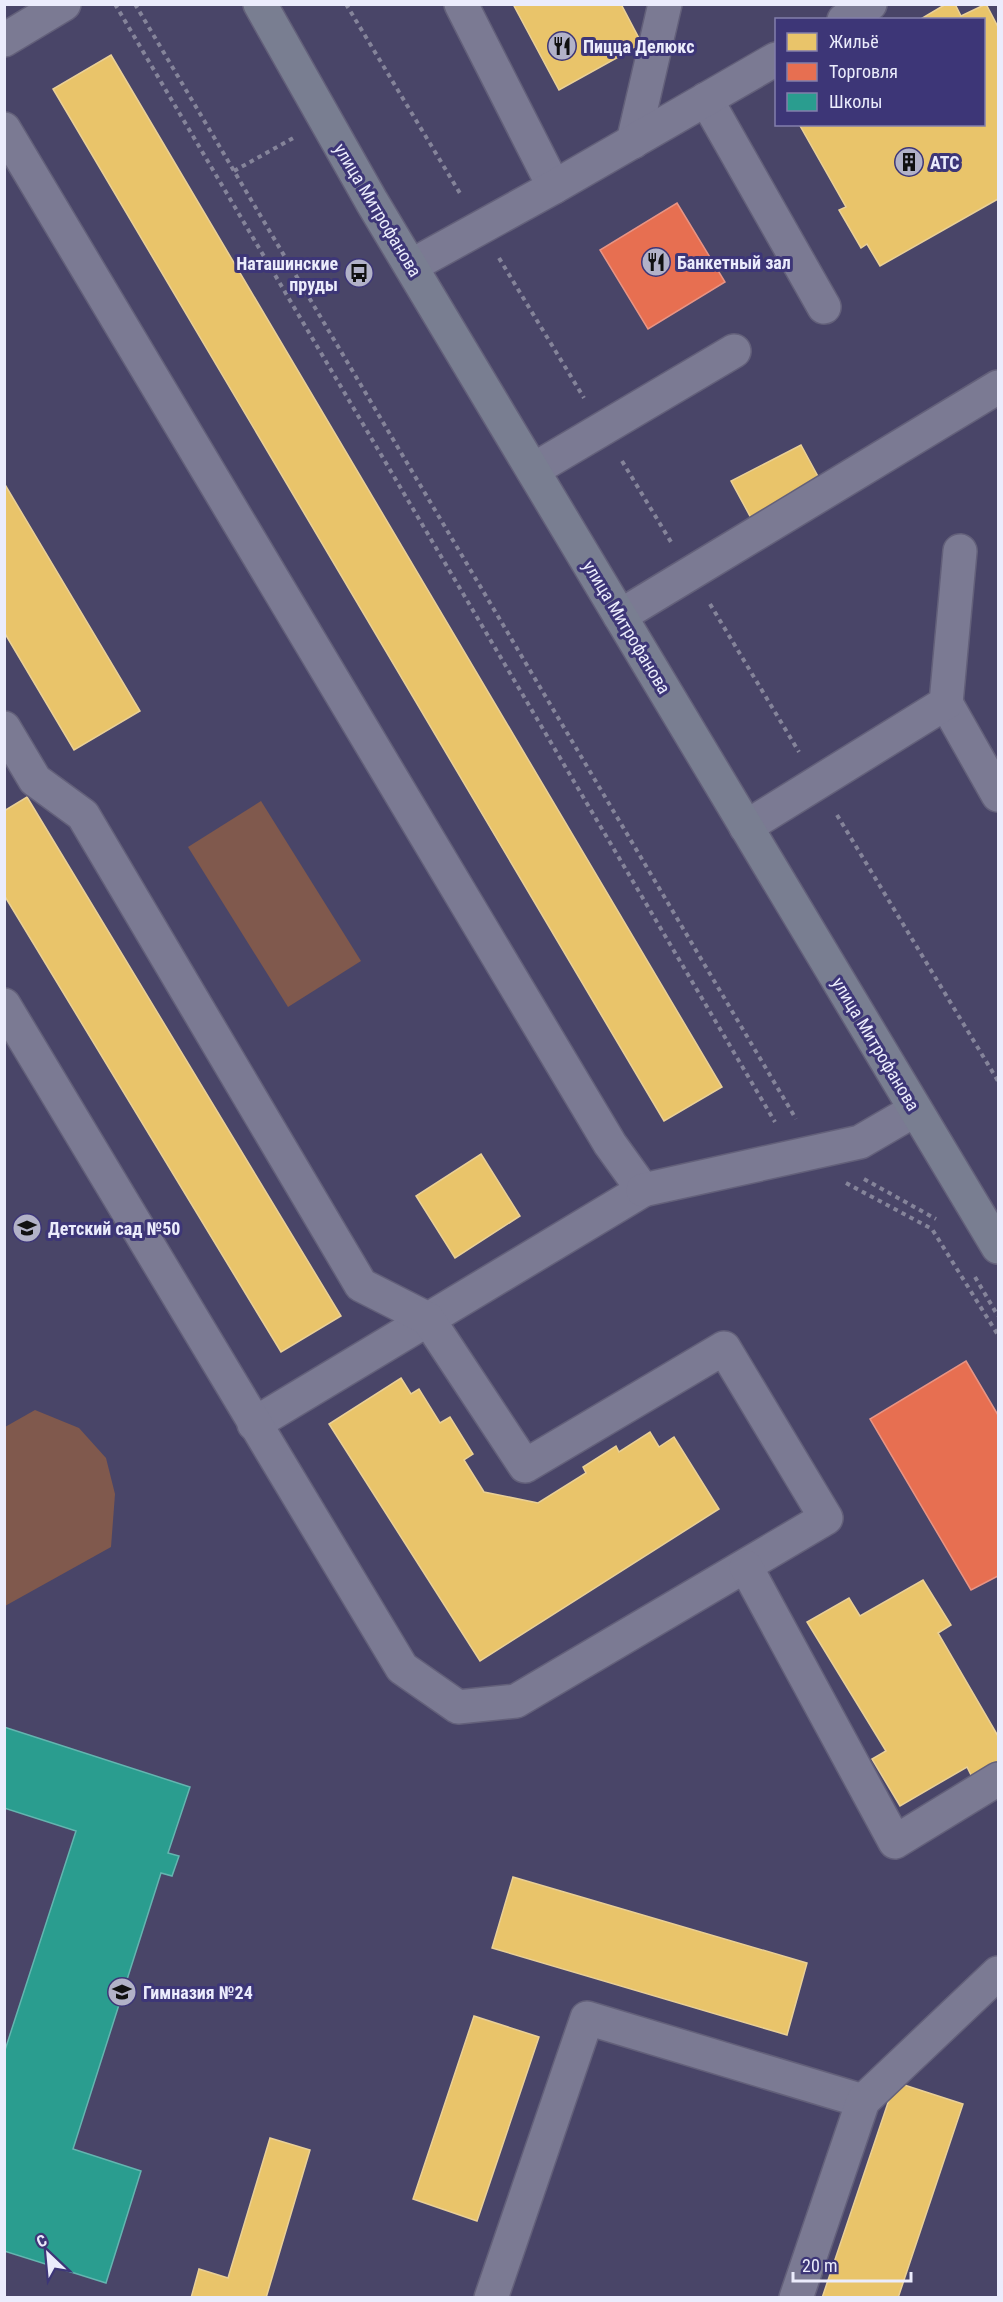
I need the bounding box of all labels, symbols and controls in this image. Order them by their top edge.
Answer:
legend [775,18,985,126]
restaurant icon: Пицца Делюкс [546,30,578,62]
text: Жильё [829,31,879,52]
place label: Пицца Делюкс [583,36,694,57]
text: Торговля [829,61,898,82]
text: Школы [829,91,882,112]
street label: улица Митрофанова [330,140,426,280]
building icon: АТС [893,146,925,178]
place label: АТС [930,152,959,173]
restaurant icon: Банкетный зал [640,246,672,278]
place label: Банкетный зал [677,252,791,273]
place label: Наташинские пруды [236,253,338,295]
bus stop icon: Наташинские пруды [343,257,375,289]
street label: улица Митрофанова [579,557,675,697]
street label: улица Митрофанова [828,974,924,1114]
school or university icon: Детский сад №50 [11,1212,43,1244]
place label: Детский сад №50 [48,1218,180,1239]
school or university icon: Гимназия №24 [106,1976,138,2008]
place label: Гимназия №24 [143,1982,253,2003]
north arrow [18,2224,78,2284]
text: С [33,2230,50,2252]
scale bar [793,2245,912,2283]
text: 20 m [802,2255,837,2276]

